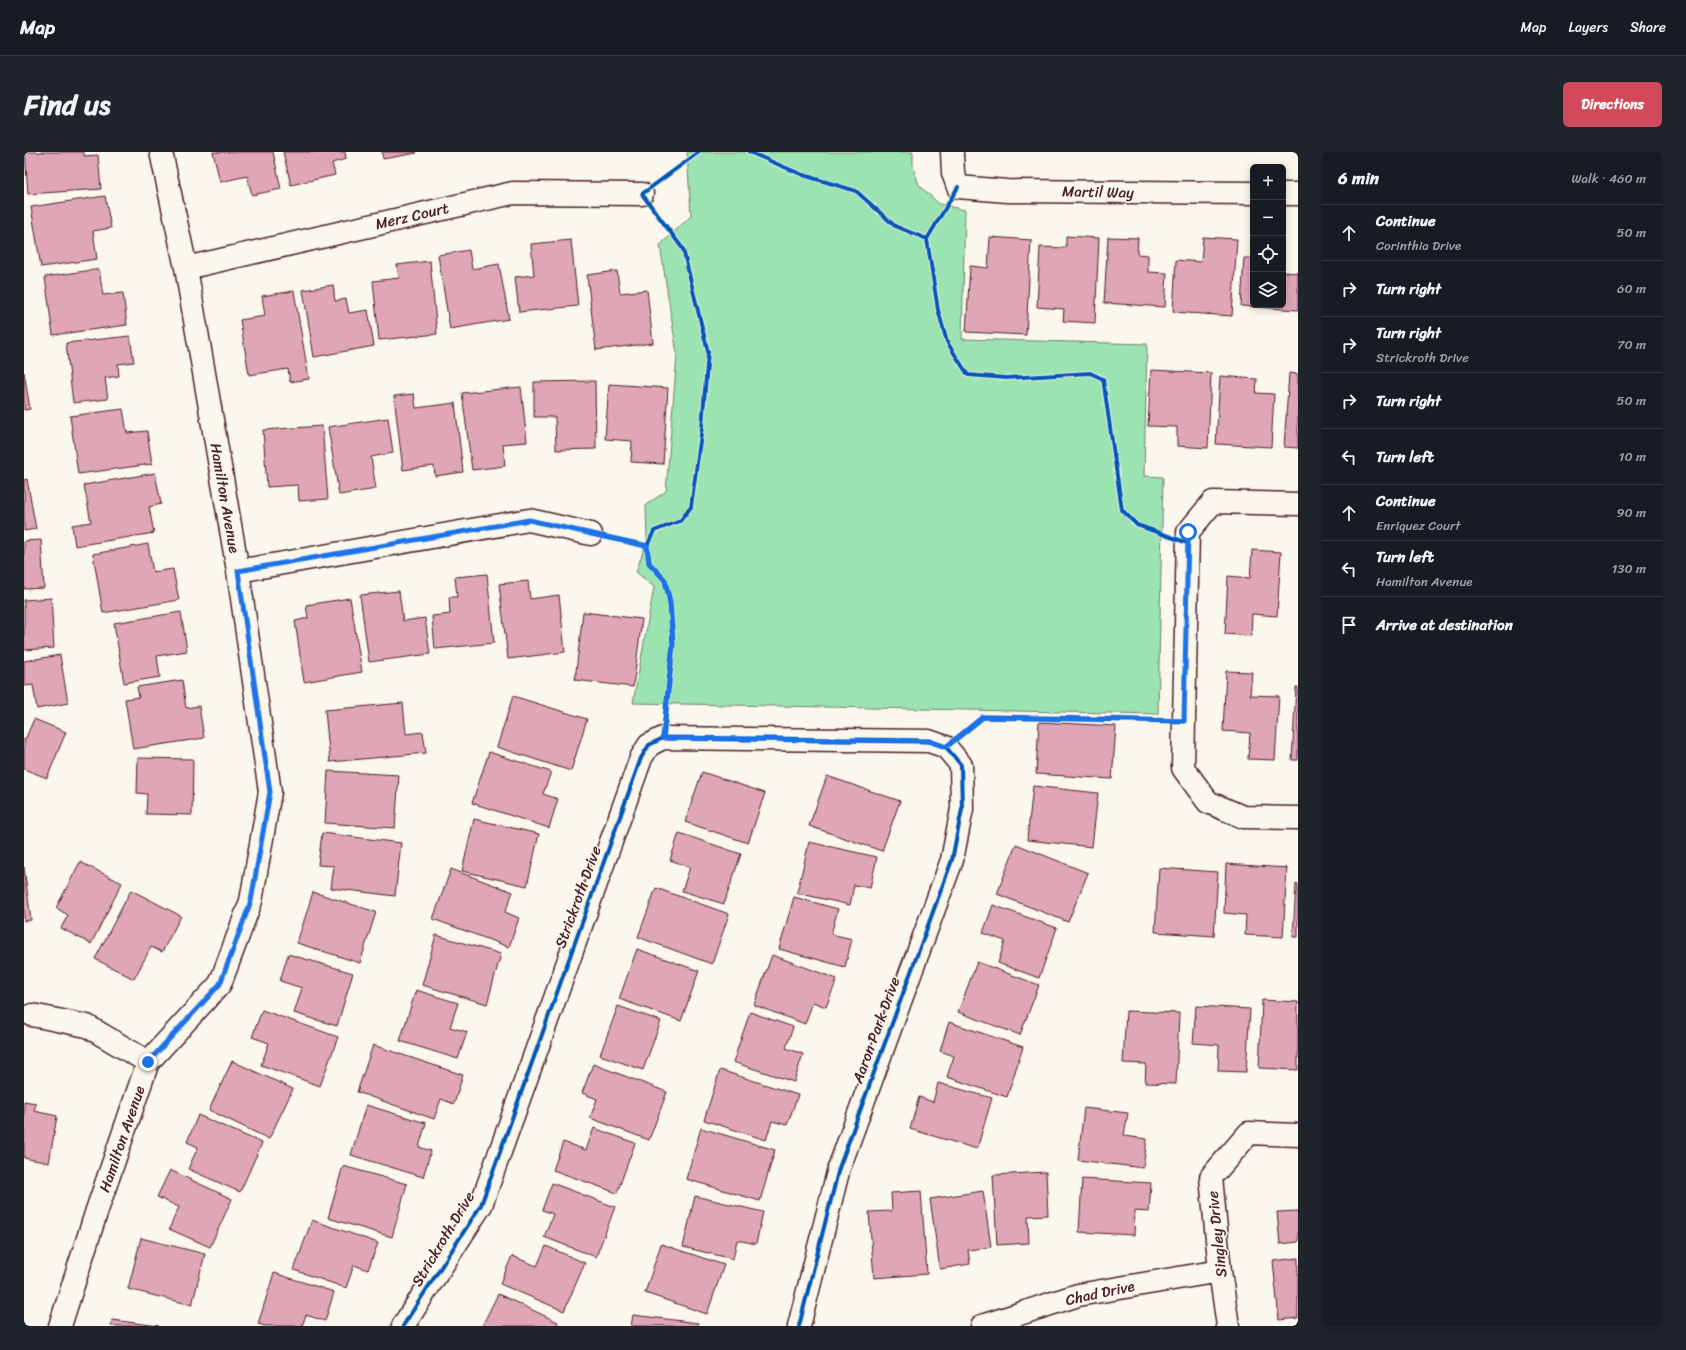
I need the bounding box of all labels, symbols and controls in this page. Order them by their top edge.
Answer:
text: Map [20,11,55,44]
text: Map [1521,15,1546,40]
text: Layers [1568,15,1608,40]
text: Share [1630,15,1666,40]
text: Find us [24,80,111,129]
button: Directions [1563,82,1662,127]
text: 6 min [1338,163,1379,193]
map controls [1250,164,1286,308]
button: + [1250,164,1286,200]
text: Walk · 460 m [1572,167,1646,190]
street label: Martil Way [1062,178,1134,206]
street label: Merz Court [373,195,452,237]
button: − [1250,200,1286,236]
text: Continue [1376,208,1436,234]
text: 50 m [1616,221,1646,244]
icon: ahead [1338,222,1360,244]
text: Corinthia Drive [1376,234,1461,257]
button: locate [1250,236,1286,272]
button: layers [1250,272,1286,308]
text: Turn right [1376,276,1441,302]
text: 60 m [1617,277,1646,300]
icon: right [1338,278,1360,300]
text: Turn right [1376,320,1441,346]
text: 70 m [1617,333,1646,356]
icon: right [1338,334,1360,356]
text: Strickroth Drive [1376,346,1469,369]
text: Turn right [1376,388,1441,414]
text: 50 m [1616,389,1646,412]
icon: right [1338,390,1360,412]
street label: Hamilton Avenue [203,441,247,555]
text: Turn left [1376,444,1434,470]
text: 10 m [1619,445,1646,468]
icon: left [1338,446,1360,468]
text: Continue [1376,488,1436,514]
text: 90 m [1616,501,1646,524]
icon: ahead [1338,502,1360,524]
text: Enriquez Court [1376,514,1461,537]
route start [1179,523,1197,541]
text: Turn left [1376,544,1434,570]
text: 130 m [1612,557,1646,580]
icon: left [1338,558,1360,580]
text: Hamilton Avenue [1376,570,1473,593]
text: Arrive at destination [1376,612,1513,638]
icon: arrive [1338,614,1360,636]
street label: Strickroth Drive [547,842,609,952]
street label: Aaron Park Drive [844,973,907,1088]
route end [139,1053,157,1071]
street label: Hamilton Avenue [92,1082,152,1196]
street label: Strickroth Drive [404,1186,482,1292]
street label: Singley Drive [1200,1189,1234,1279]
street label: Chad Drive [1063,1273,1137,1313]

